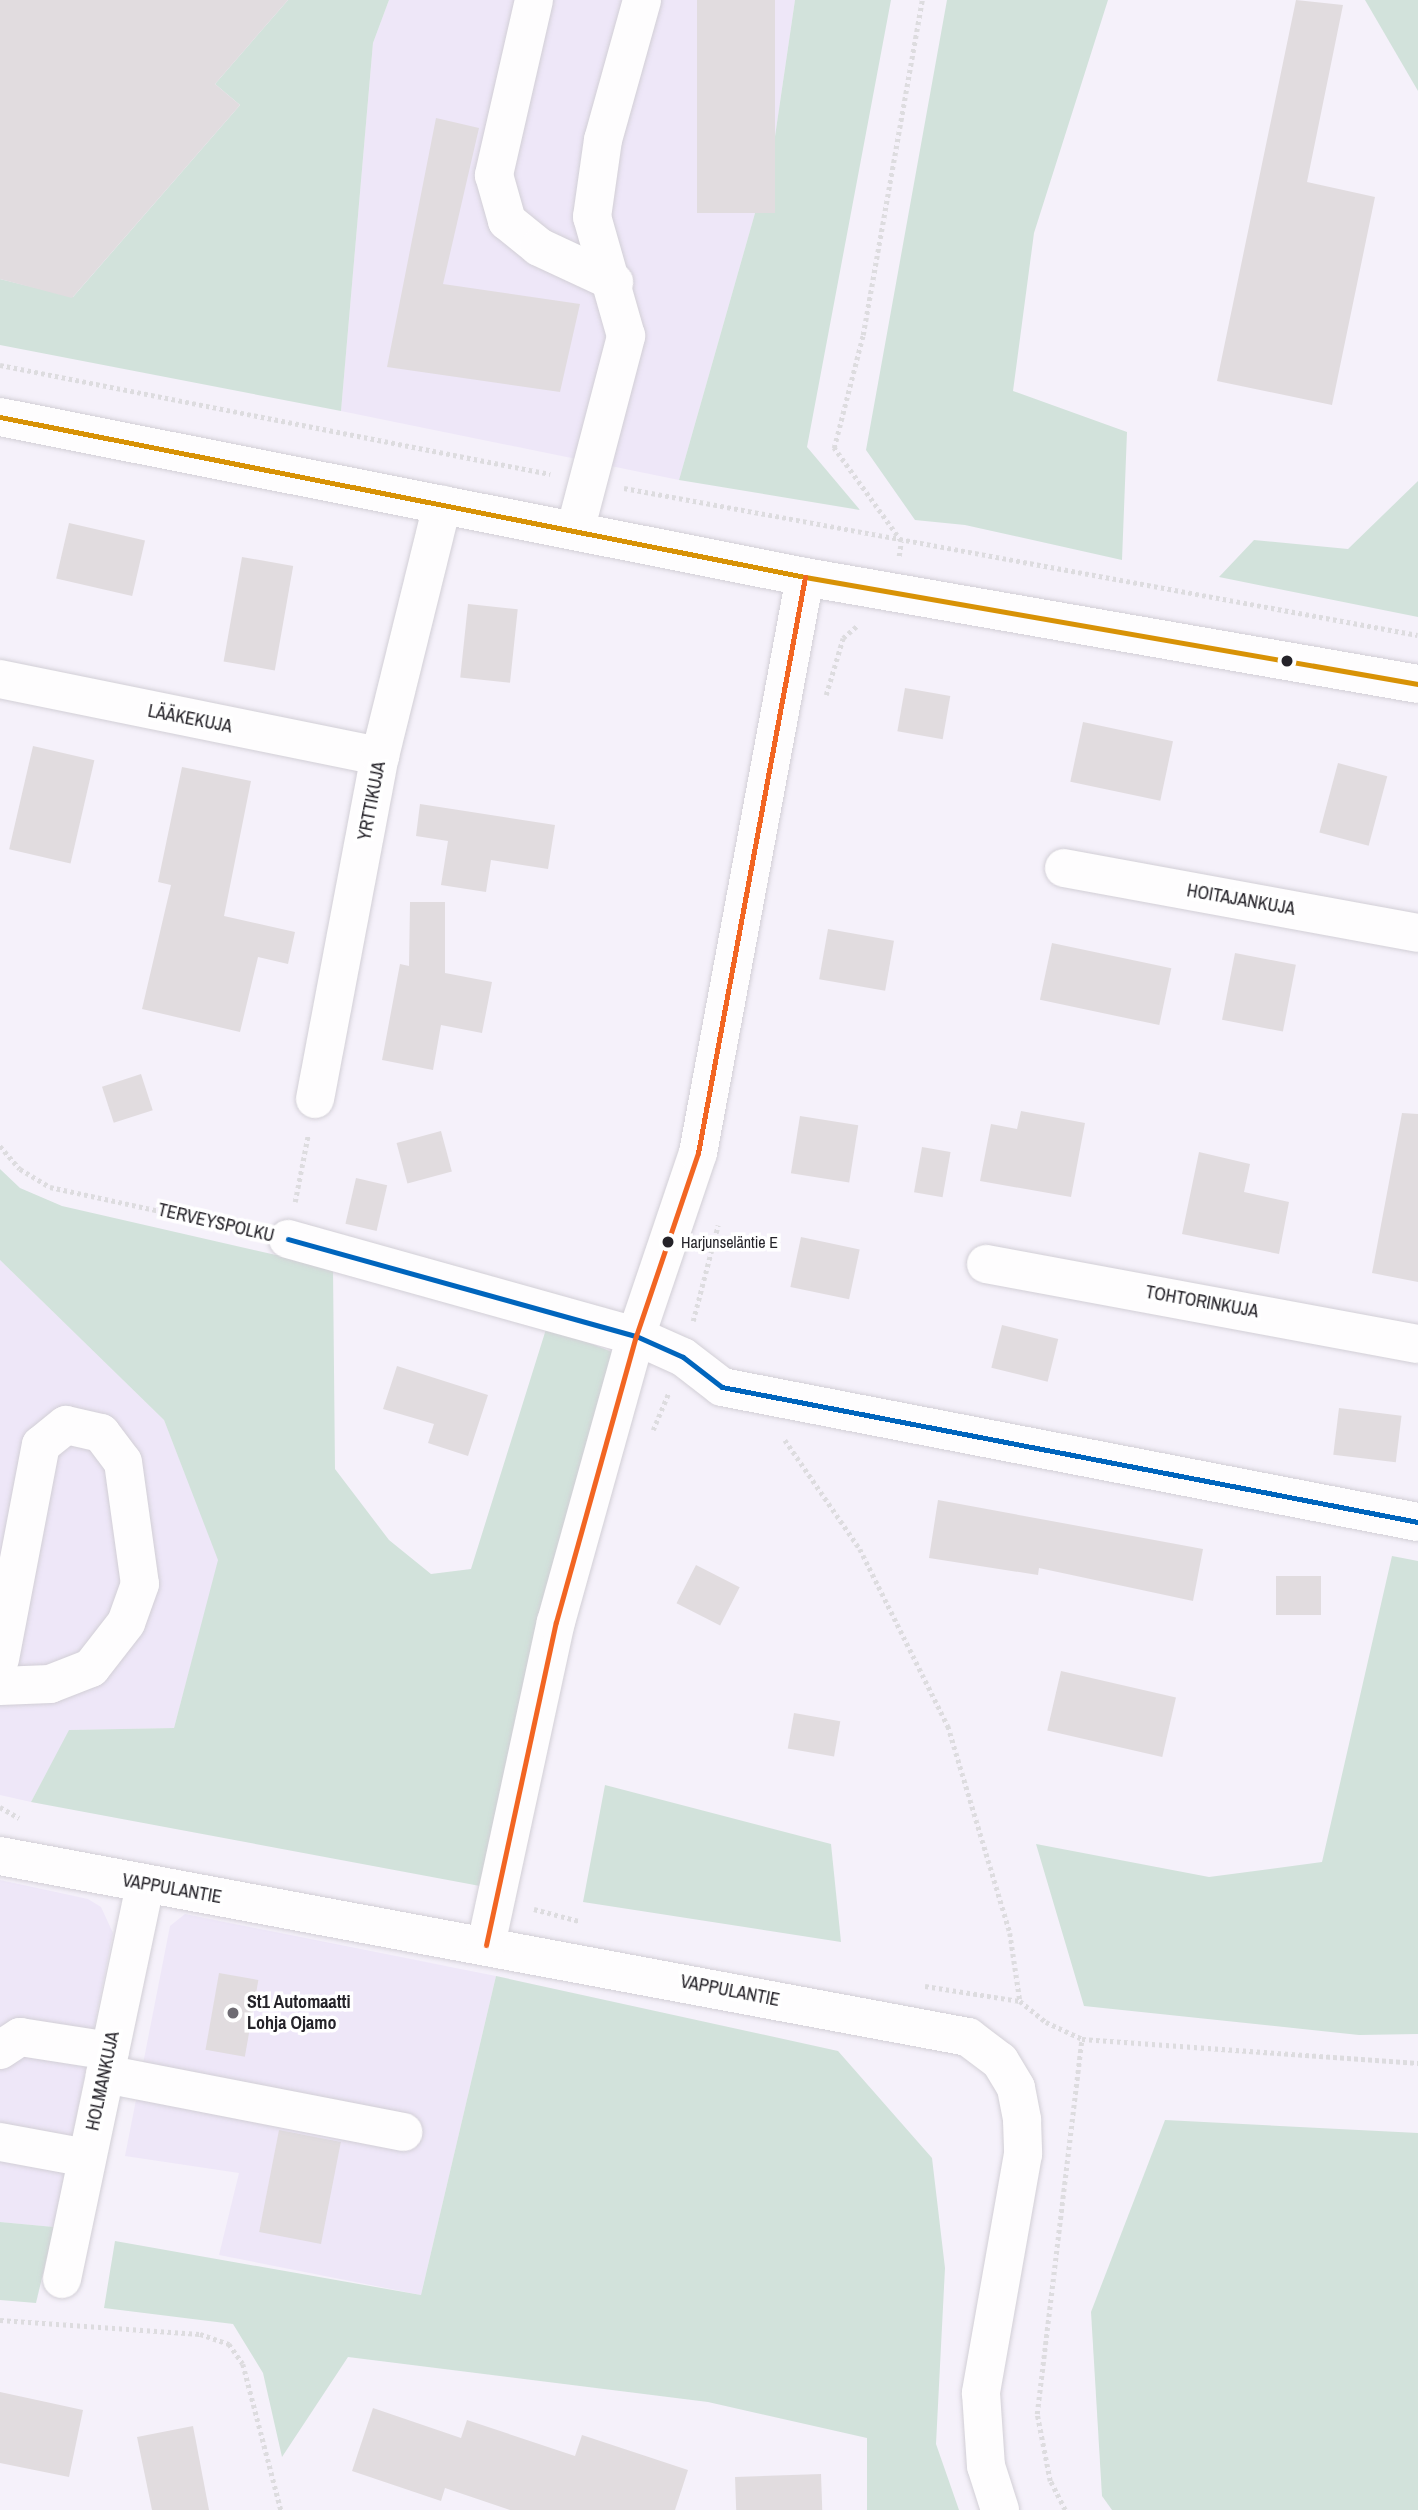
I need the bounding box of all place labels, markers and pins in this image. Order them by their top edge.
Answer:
unlabelled marker [1280,654,1294,668]
place label: Harjunseläntie E [681,1232,778,1252]
marker: Harjunseläntie E [661,1235,675,1249]
place label: St1 Automaatti Lohja Ojamo [247,1992,351,2035]
marker: St1 Automaatti Lohja Ojamo [225,2005,241,2021]

